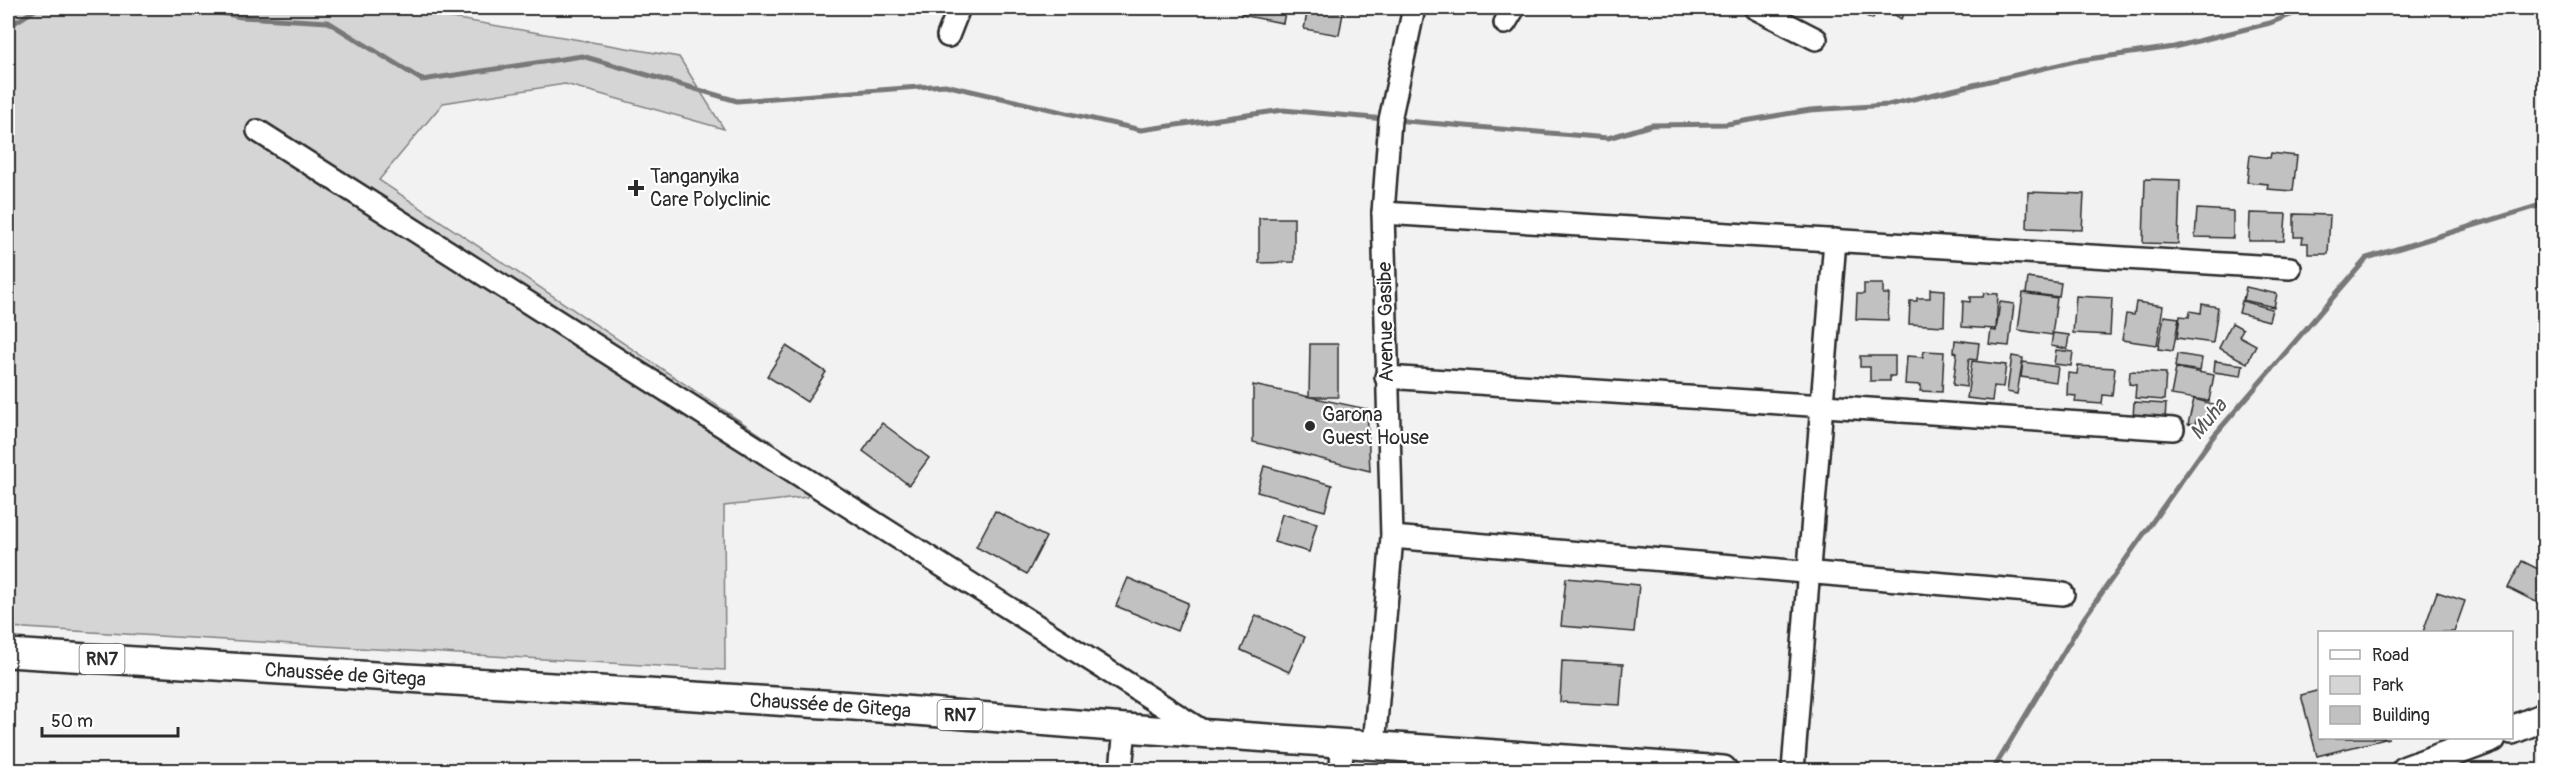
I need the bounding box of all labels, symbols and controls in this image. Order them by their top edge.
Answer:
place label: Tanganyika Care Polyclinic [650,164,771,212]
marker: Tanganyika Care Polyclinic [627,179,645,197]
street label: Avenue Gasibe [1372,261,1399,382]
water label: Muha [2184,392,2234,445]
place label: Garona Guest House [1322,402,1429,450]
marker: Garona Guest House [1303,419,1317,433]
legend [2318,631,2513,739]
road number: RN7 [80,644,124,674]
text: Road [2372,644,2409,667]
street label: Chaussée de Gitega [264,657,427,692]
text: Park [2372,674,2404,697]
street label: Chaussée de Gitega [749,687,912,724]
scale bar [42,700,178,738]
road number: RN7 [938,700,982,730]
text: Building [2372,704,2430,727]
text: 50 m [51,710,93,733]

